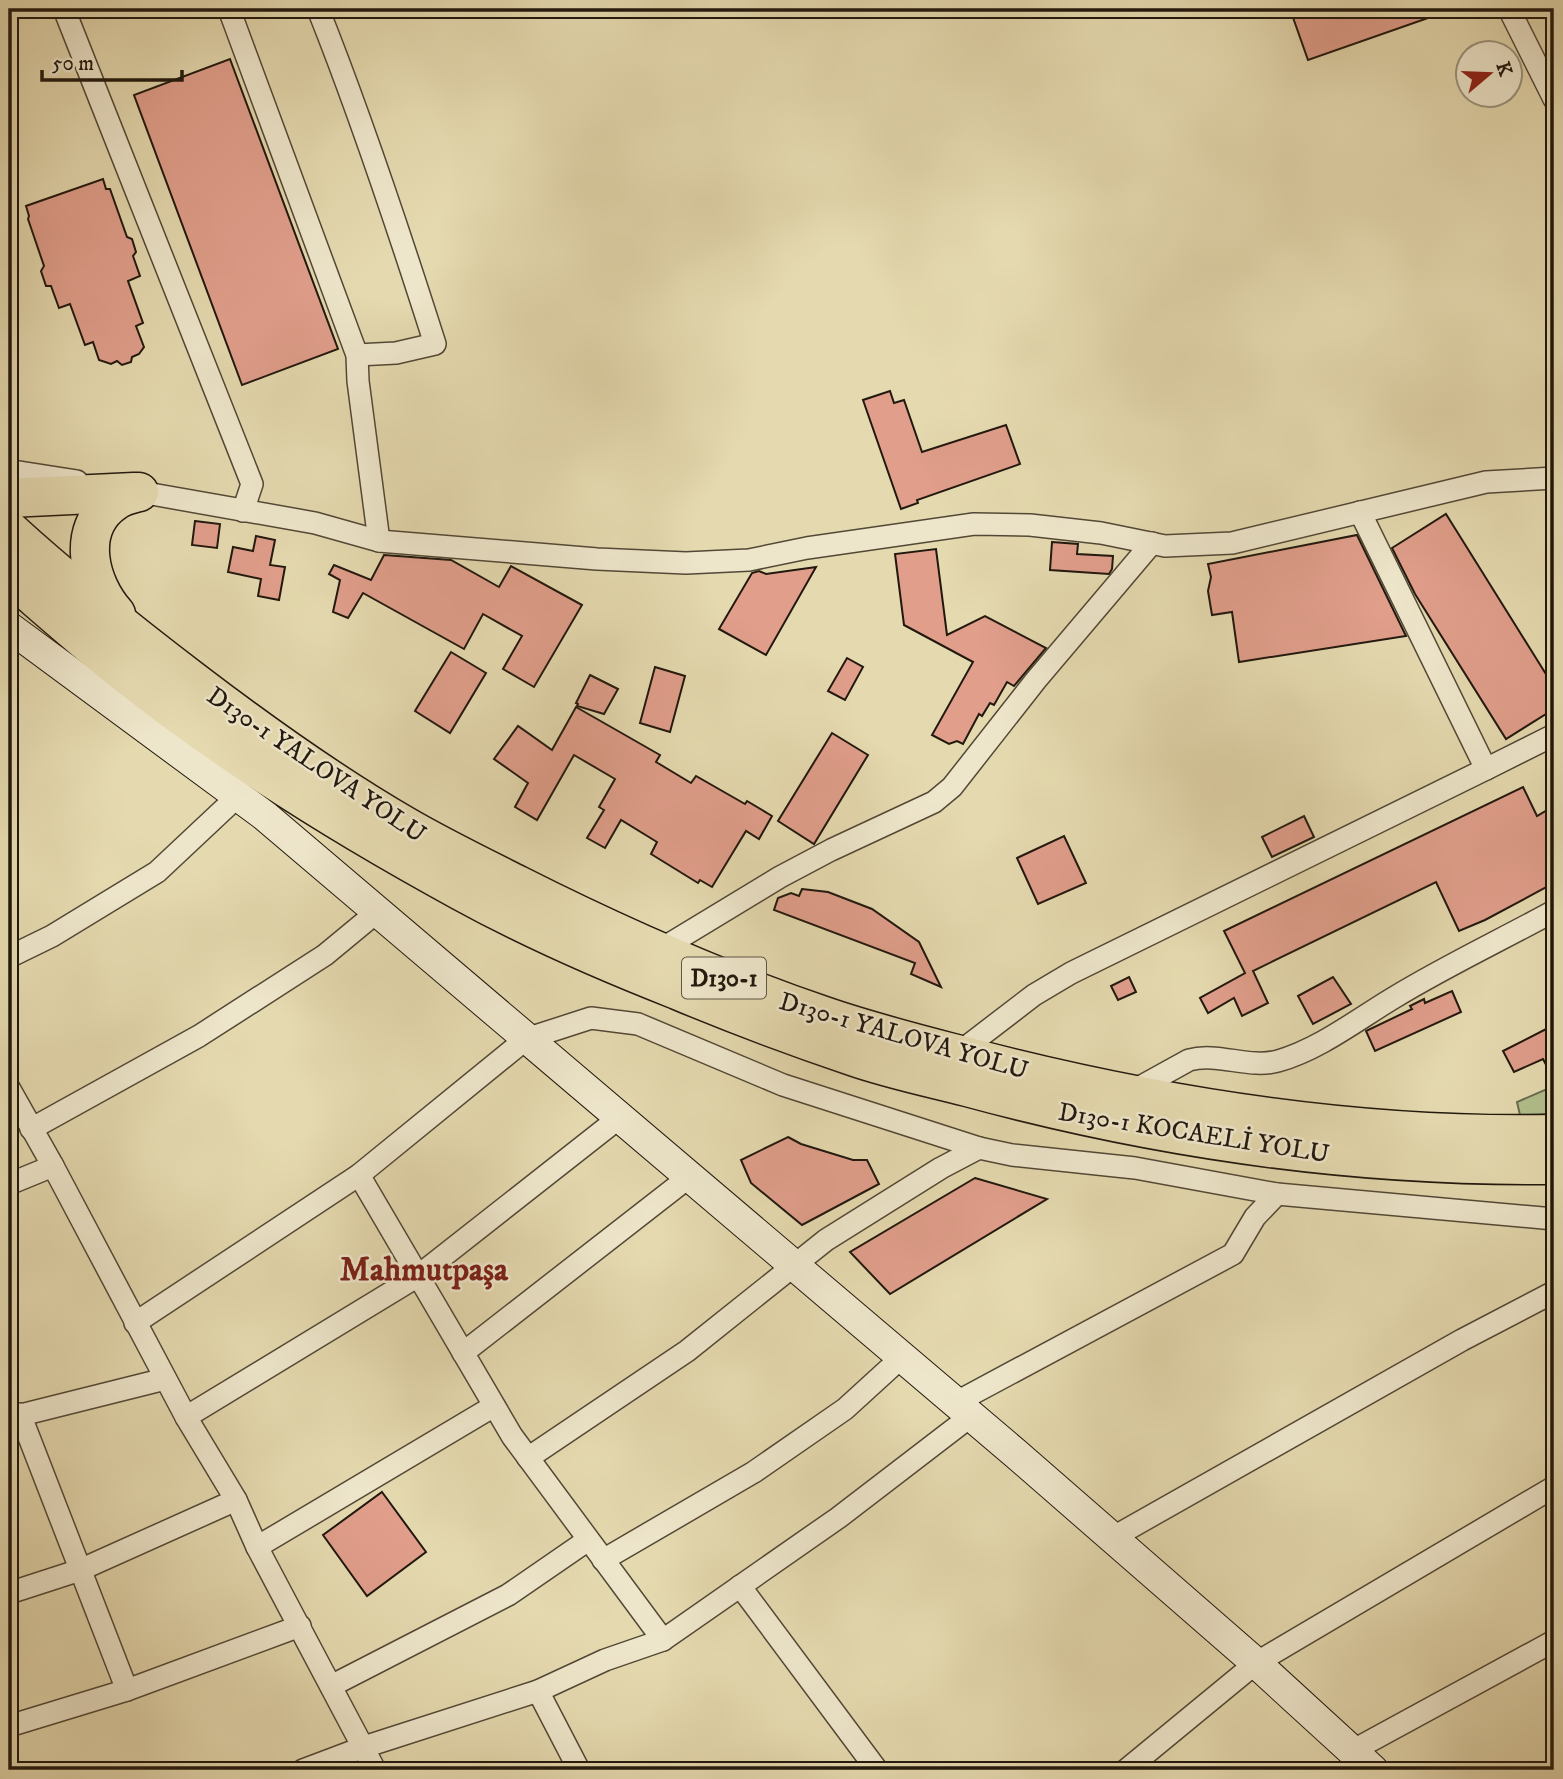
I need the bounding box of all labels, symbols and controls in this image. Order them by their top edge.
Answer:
scale bar [42,38,182,82]
north arrow [1454,38,1524,108]
text: 50 m [52,51,94,77]
text: K [1491,59,1517,80]
street label: D130-1 YALOVA YOLU [200,680,432,851]
road number: D130-1 [682,958,766,998]
street label: D130-1 YALOVA YOLU [775,985,1032,1088]
street label: D130-1 KOCAELİ YOLU [1056,1095,1332,1171]
district label: Mahmutpaşa [340,1250,509,1291]

